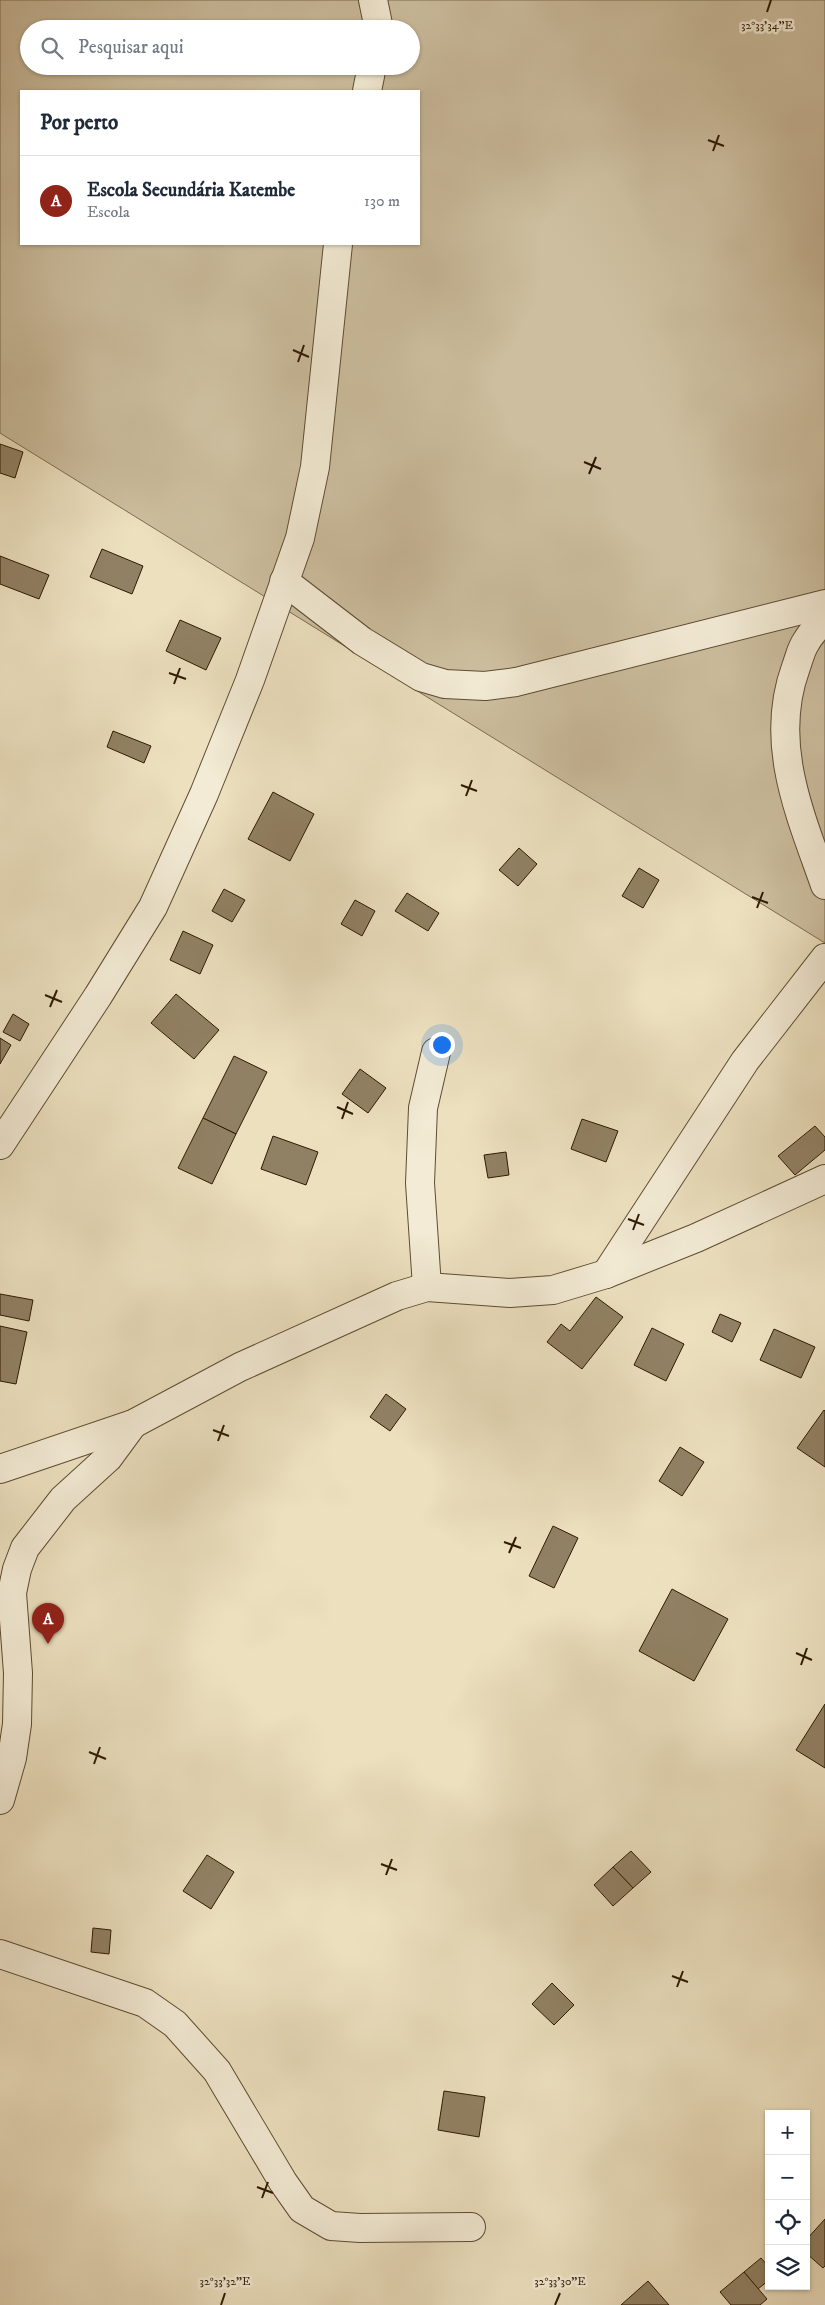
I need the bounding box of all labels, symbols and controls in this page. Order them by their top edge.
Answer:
text: 32°33'34"E [741,18,794,33]
search box [20,20,420,75]
icon: search [38,34,66,62]
text: Pesquisar aqui [78,36,184,59]
text: Por perto [40,110,118,136]
text: Escola Secundária Katembe [87,179,295,202]
text: A [51,191,61,211]
text: 130 m [364,191,400,211]
text: Escola [87,202,130,222]
your location [429,1032,455,1058]
pin: A [32,1603,64,1644]
map controls [765,2110,810,2290]
button: + [765,2110,810,2155]
button: − [765,2155,810,2200]
button: locate [765,2200,810,2245]
button: layers [765,2245,810,2290]
text: 32°33'32"E [199,2274,251,2289]
text: 32°33'30"E [534,2274,586,2289]

